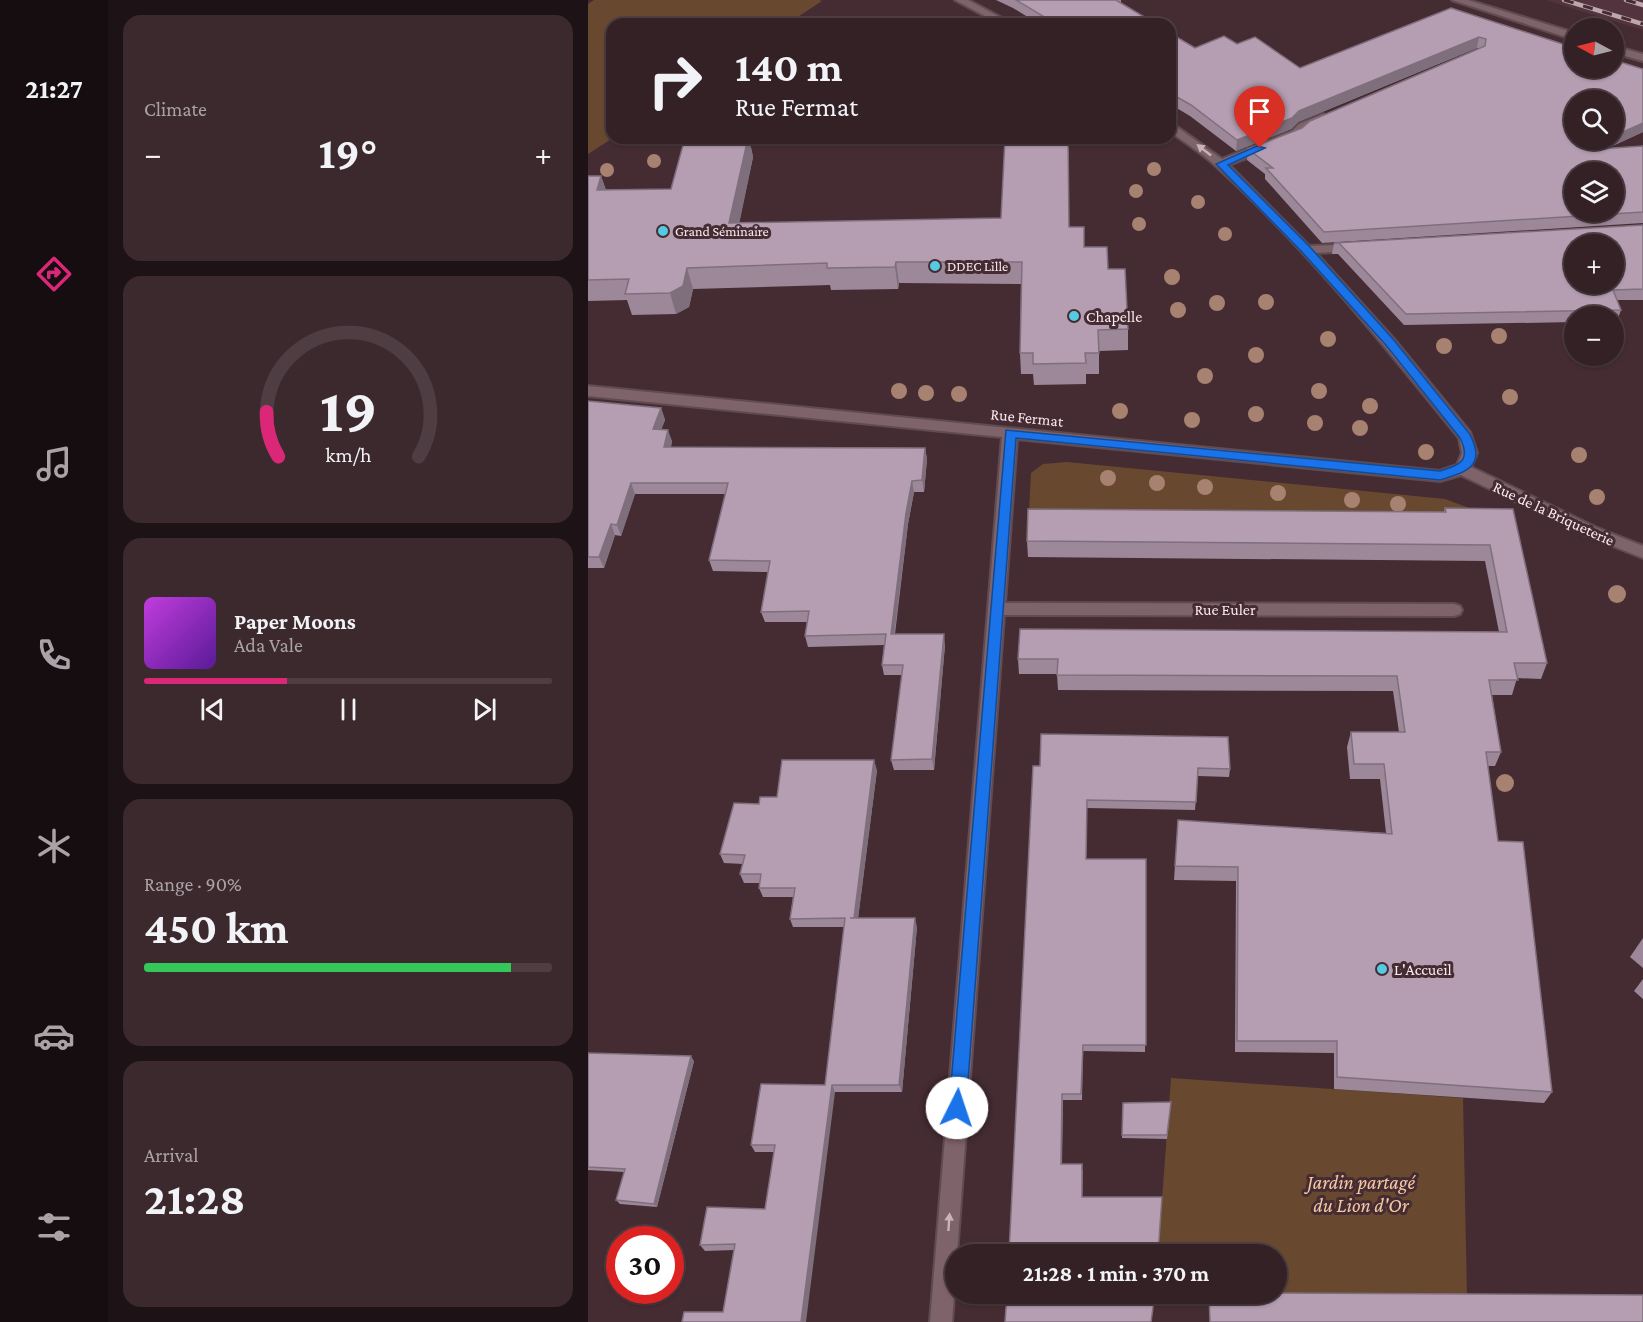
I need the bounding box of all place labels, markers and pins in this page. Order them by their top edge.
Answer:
pin [1234,86,1285,148]
place label: Grand Séminaire [675,223,769,239]
marker: Grand Séminaire [656,224,670,238]
place label: DDEC Lille [947,258,1008,274]
marker: DDEC Lille [928,259,942,273]
place label: Chapelle [1086,308,1142,326]
marker: Chapelle [1067,309,1081,323]
place label: L'Accueil [1394,961,1452,978]
marker: L'Accueil [1375,962,1389,976]

